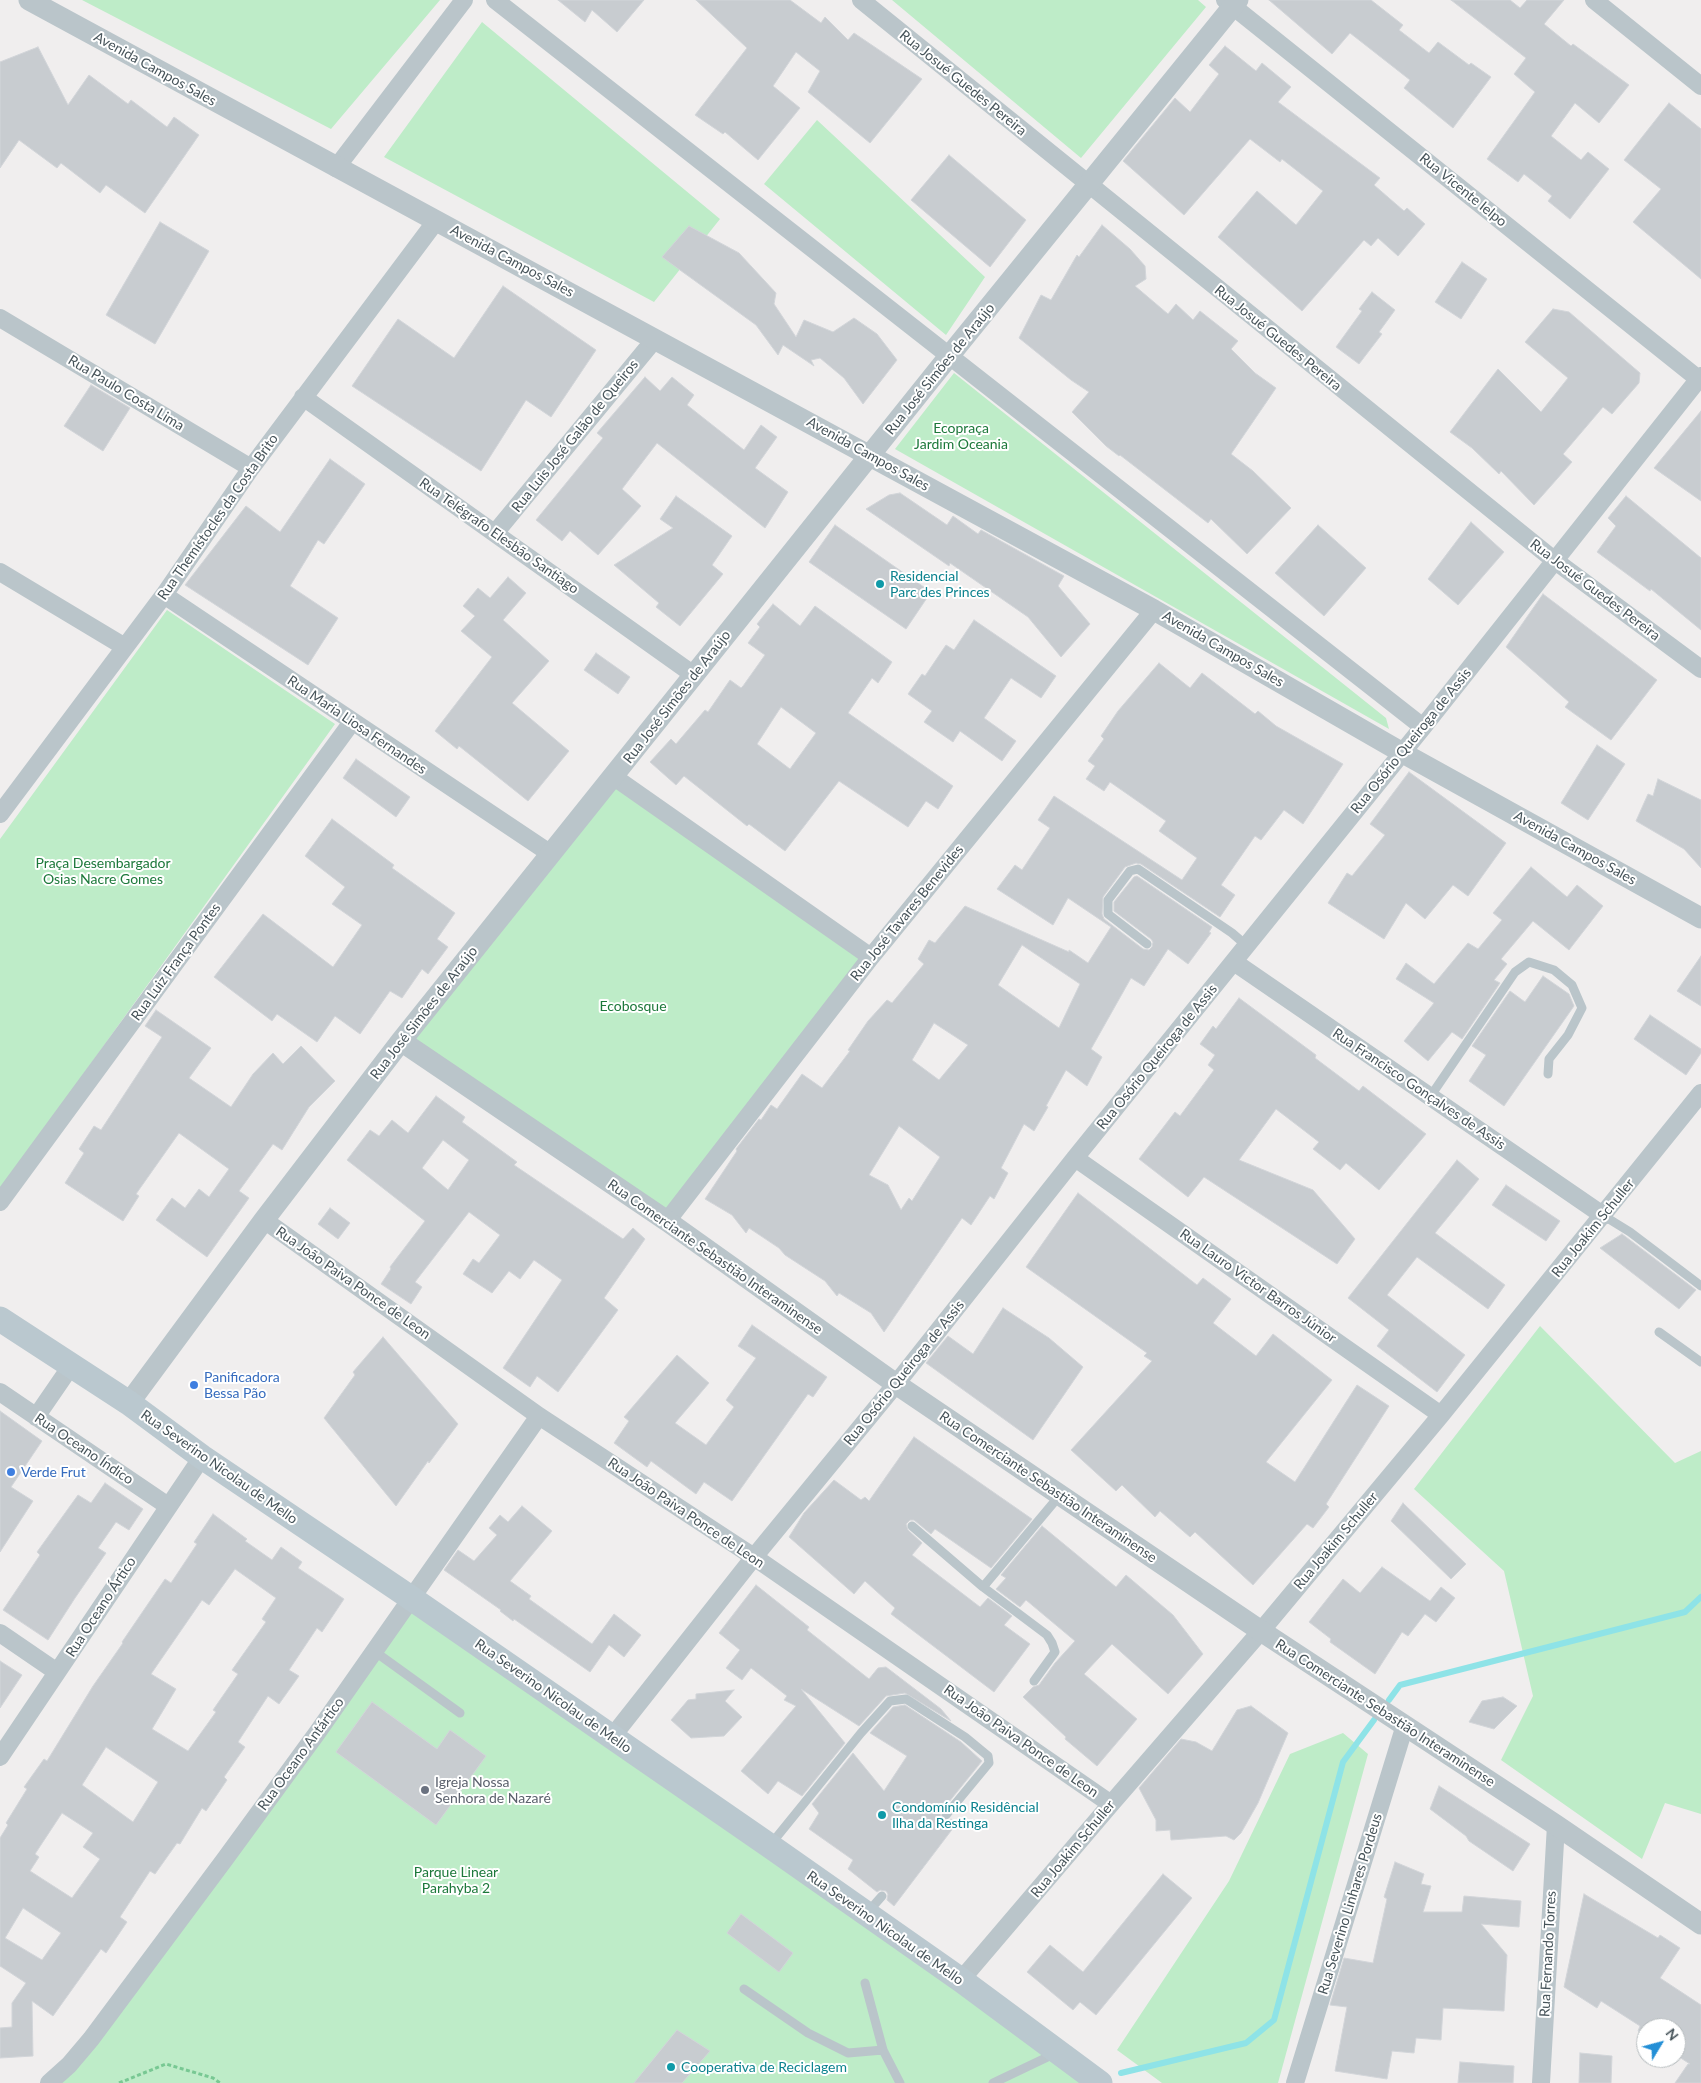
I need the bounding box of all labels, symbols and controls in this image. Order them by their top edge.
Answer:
street label: Rua Josué Guedes Pereira [896,27,1030,139]
street label: Avenida Campos Sales [91,28,219,110]
street label: Rua Vicente Ielpo [1416,150,1510,230]
street label: Avenida Campos Sales [447,221,577,301]
street label: Rua Josué Guedes Pereira [1211,282,1345,394]
street label: Rua José Simões de Araújo [882,300,998,438]
street label: Rua Paulo Costa Lima [65,352,187,434]
street label: Rua Luis José Galão de Queiros [508,356,642,516]
street label: Avenida Campos Sales [804,413,932,495]
park label: Ecopraça Jardim Oceania [914,420,1008,452]
street label: Rua Themístocles da Costa Brito [154,431,282,603]
street label: Rua Telégrafo Elesbão Santiago [416,474,582,598]
street label: Rua Josué Guedes Pereira [1527,536,1663,644]
place label: Residencial Parc des Princes [890,568,990,600]
marker: Residencial Parc des Princes [874,578,886,590]
street label: Avenida Campos Sales [1159,607,1287,691]
street label: Rua José Simões de Araújo [620,627,734,767]
street label: Rua Osório Queiroga de Assis [1347,665,1475,817]
street label: Rua Maria Liosa Fernandes [284,672,430,778]
street label: Avenida Campos Sales [1511,807,1639,889]
street label: Rua José Tavares Benevides [847,842,967,984]
park label: Praça Desembargador Osias Nacre Gomes [35,855,171,888]
street label: Rua Luiz França Pontes [128,900,224,1024]
street label: Rua José Simões de Araújo [367,943,481,1083]
street label: Rua Osório Queiroga de Assis [1093,981,1221,1133]
park label: Ecobosque [599,998,667,1014]
street label: Rua Francisco Gonçalves de Assis [1329,1025,1509,1153]
street label: Rua Joakim Schuller [1548,1175,1638,1281]
street label: Rua Comerciante Sebastião Interaminense [604,1176,826,1338]
street label: Rua João Paiva Ponce de Leon [272,1223,434,1343]
street label: Rua Lauro Victor Barros Júnior [1176,1225,1340,1347]
street label: Rua Osório Queiroga de Assis [840,1297,968,1449]
place label: Panificadora Bessa Pão [204,1369,280,1401]
marker: Panificadora Bessa Pão [188,1379,200,1391]
street label: Rua Severino Nicolau de Mello [137,1406,301,1528]
street label: Rua Comerciante Sebastião Interaminense [936,1408,1160,1566]
street label: Rua Oceano Índico [31,1410,137,1488]
street label: Rua João Paiva Ponce de Leon [605,1454,767,1572]
place label: Verde Frut [21,1464,86,1480]
marker: Verde Frut [5,1466,17,1478]
street label: Rua Joakim Schuller [1290,1489,1382,1593]
street label: Rua Oceano Ártico [62,1554,140,1660]
street label: Rua Severino Nicolau de Mello [471,1635,635,1757]
street label: Rua Comerciante Sebastião Interaminense [1272,1636,1498,1790]
street label: Rua João Paiva Ponce de Leon [940,1681,1102,1801]
street label: Rua Oceano Antártico [254,1694,348,1814]
place label: Igreja Nossa Senhora de Nazaré [435,1774,551,1806]
marker: Igreja Nossa Senhora de Nazaré [419,1784,431,1796]
street label: Rua Joakim Schuller [1027,1797,1119,1901]
place label: Condomínio Residêncial Ilha da Restinga [892,1799,1039,1831]
marker: Condomínio Residêncial Ilha da Restinga [876,1809,888,1821]
street label: Rua Severino Linhares Pordeus [1314,1811,1386,1997]
park label: Parque Linear Parahyba 2 [414,1864,498,1896]
street label: Rua Severino Nicolau de Mello [803,1867,967,1989]
street label: Rua Fernando Torres [1536,1890,1560,2018]
north arrow [1636,2018,1686,2068]
text: N [1663,2025,1683,2044]
place label: Cooperativa de Reciclagem [681,2059,847,2075]
marker: Cooperativa de Reciclagem [665,2061,677,2073]

